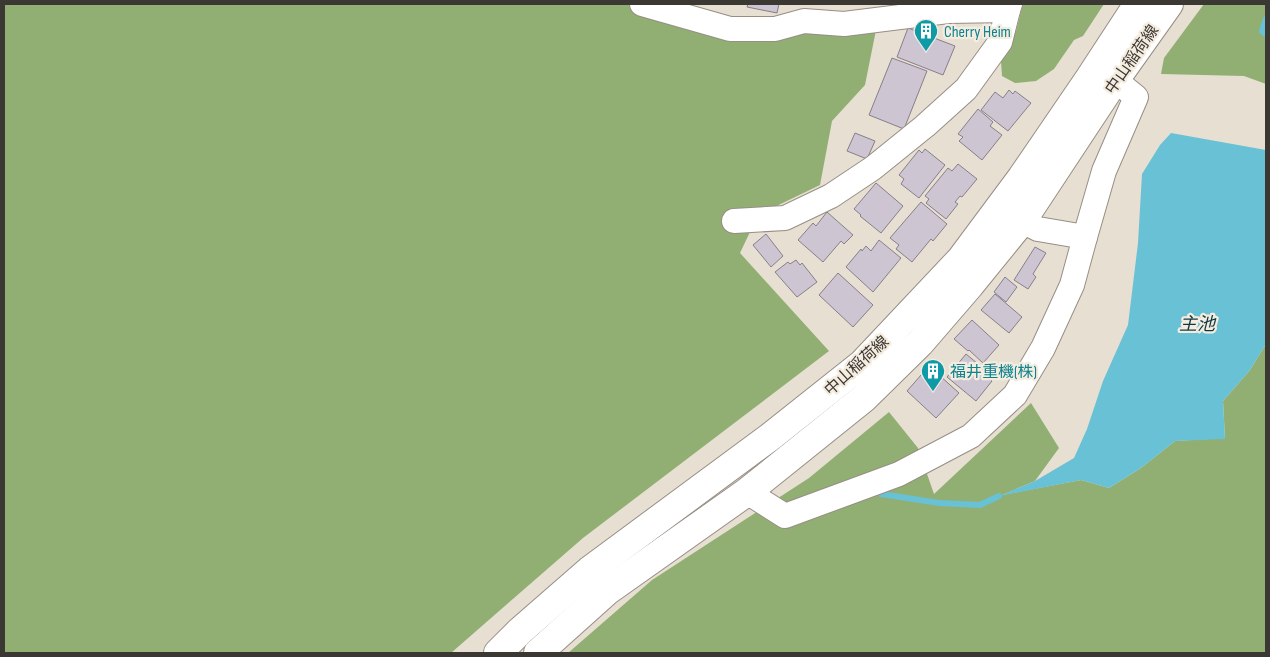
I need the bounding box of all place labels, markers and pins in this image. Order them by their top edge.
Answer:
building icon: Cherry Heim [913,18,939,52]
place label: Cherry Heim [944,23,1011,42]
building icon: 福井重機(株) [920,358,946,392]
place label: 福井重機(株) [950,363,1037,382]

